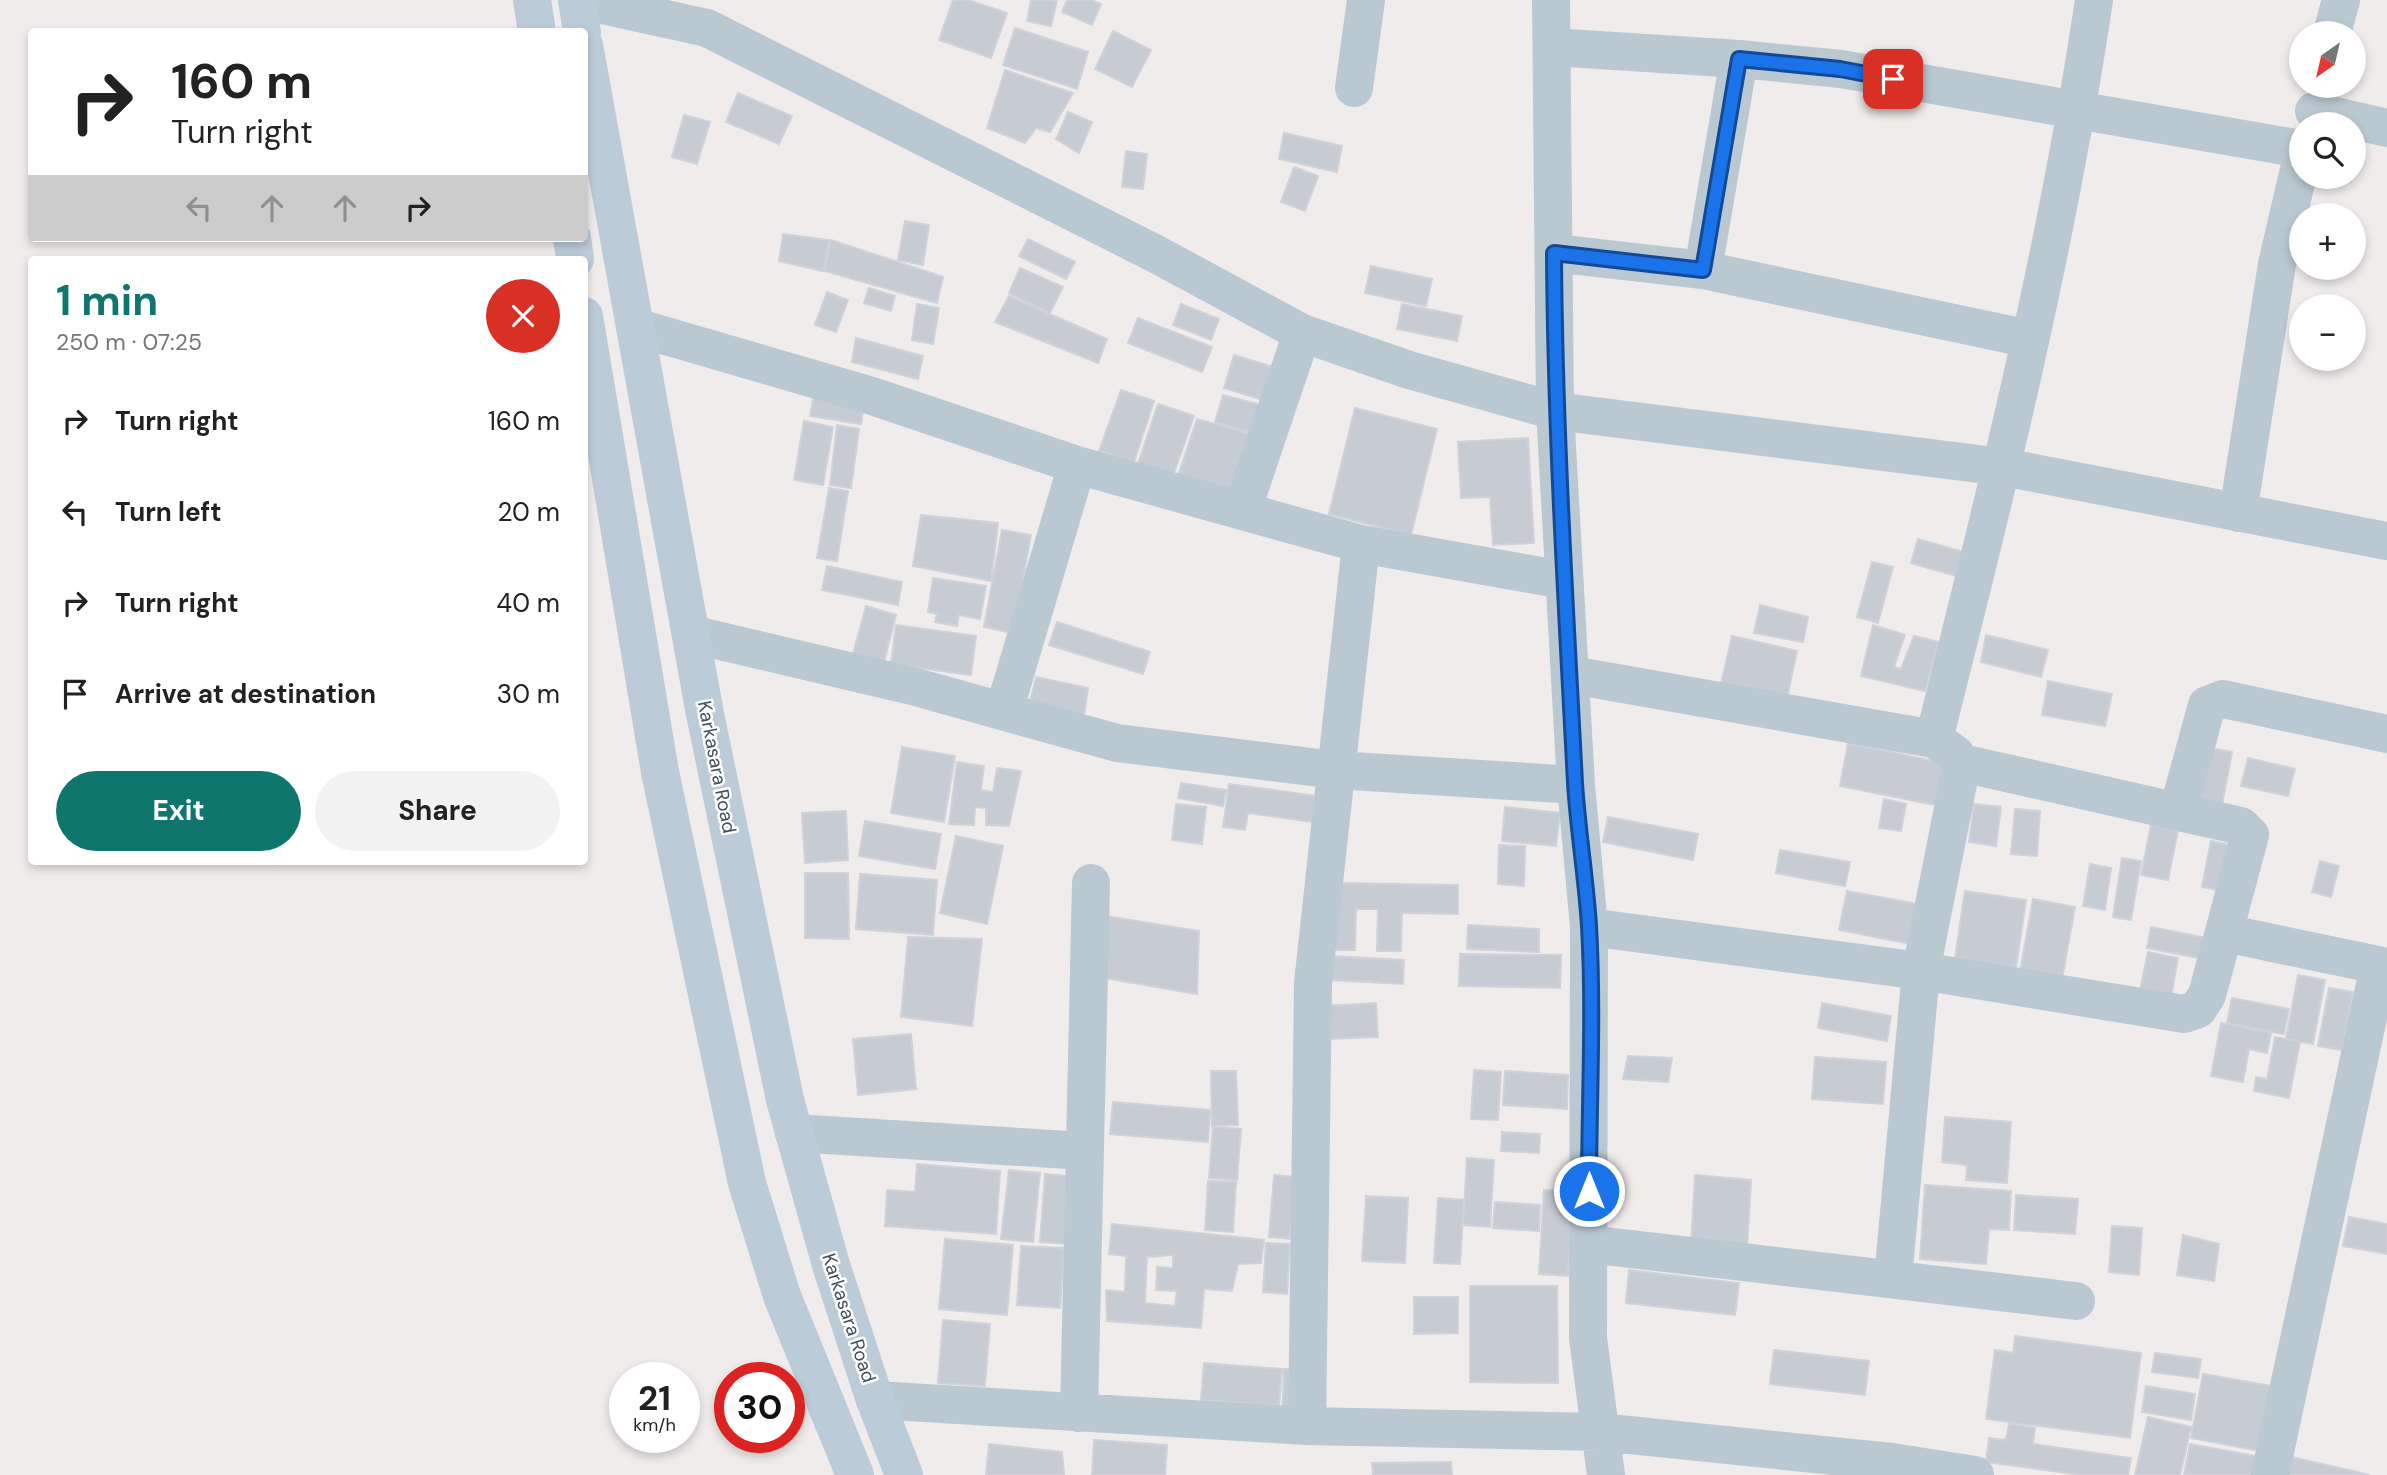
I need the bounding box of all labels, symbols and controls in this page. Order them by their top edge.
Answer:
north arrow [2289,21,2366,98]
map controls [2289,21,2366,371]
text: 160 m [171,49,312,113]
pin [1863,49,1923,109]
icon: right [56,56,147,147]
icon: arrive [1874,60,1912,98]
text: Turn right [171,111,313,153]
button: search [2289,112,2366,189]
icon: left [180,189,218,227]
icon: ahead [253,189,291,227]
icon: ahead [326,189,364,227]
icon: right [399,189,437,227]
button: + [2289,203,2366,280]
text: 1 min [56,273,158,328]
button: close [486,279,560,353]
button: − [2289,294,2366,371]
text: 250 m · 07:25 [56,327,202,357]
icon: right [56,402,94,440]
text: Turn right [115,404,239,438]
text: 160 m [488,404,560,438]
icon: left [56,493,94,531]
text: Turn left [115,495,222,529]
text: 20 m [497,495,560,529]
icon: right [56,584,94,622]
text: Turn right [115,586,239,620]
text: 40 m [496,586,560,620]
icon: arrive [56,675,94,713]
text: Arrive at destination [115,677,376,711]
text: 30 m [497,677,560,711]
street label: Karkasara Road [692,699,742,835]
button: Exit [56,771,301,851]
button: Share [315,771,560,851]
position arrow [1552,1154,1626,1228]
street label: Karkasara Road [816,1250,882,1386]
speed limit sign: 30 [714,1362,805,1453]
text: 21 [638,1375,671,1421]
text: km/h [633,1413,676,1437]

